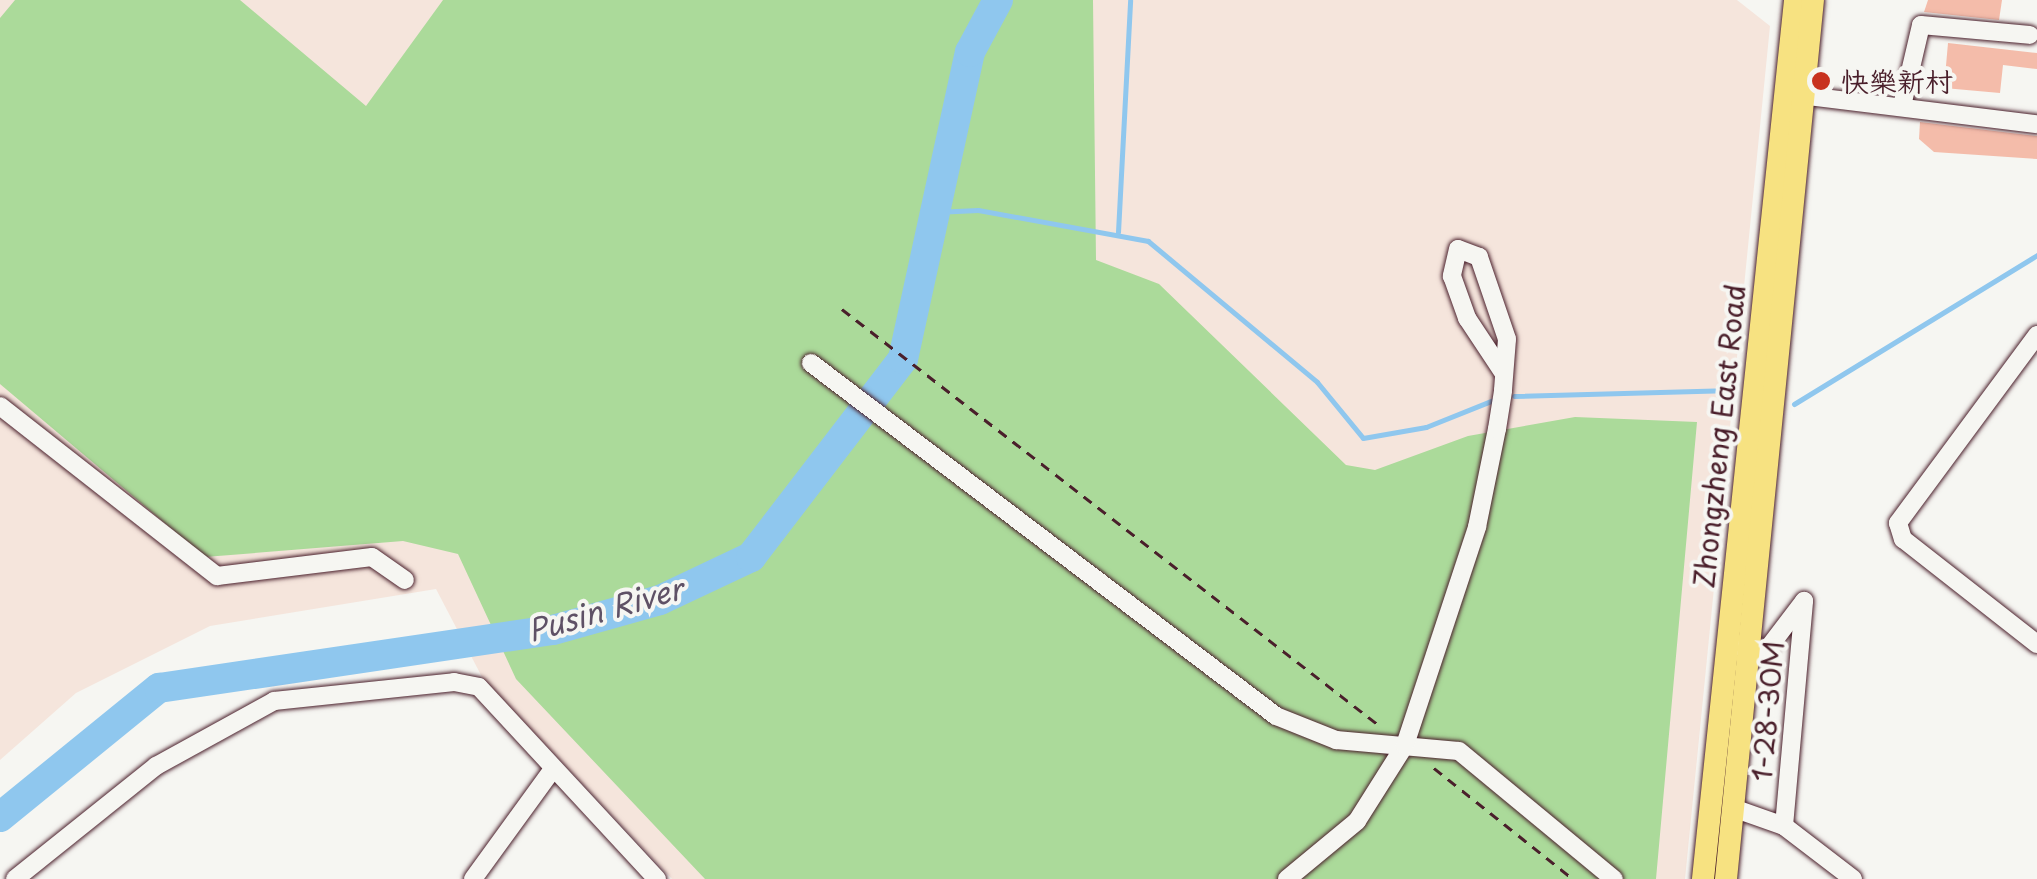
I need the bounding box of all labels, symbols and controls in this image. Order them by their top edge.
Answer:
place label: 快樂新村 [1841,64,1953,98]
marker: 快樂新村 [1810,70,1832,92]
street label: Zhongzheng East Road [1686,283,1752,589]
water label: Pusin River [523,570,687,648]
street label: 1-28-30M [1744,639,1790,783]

